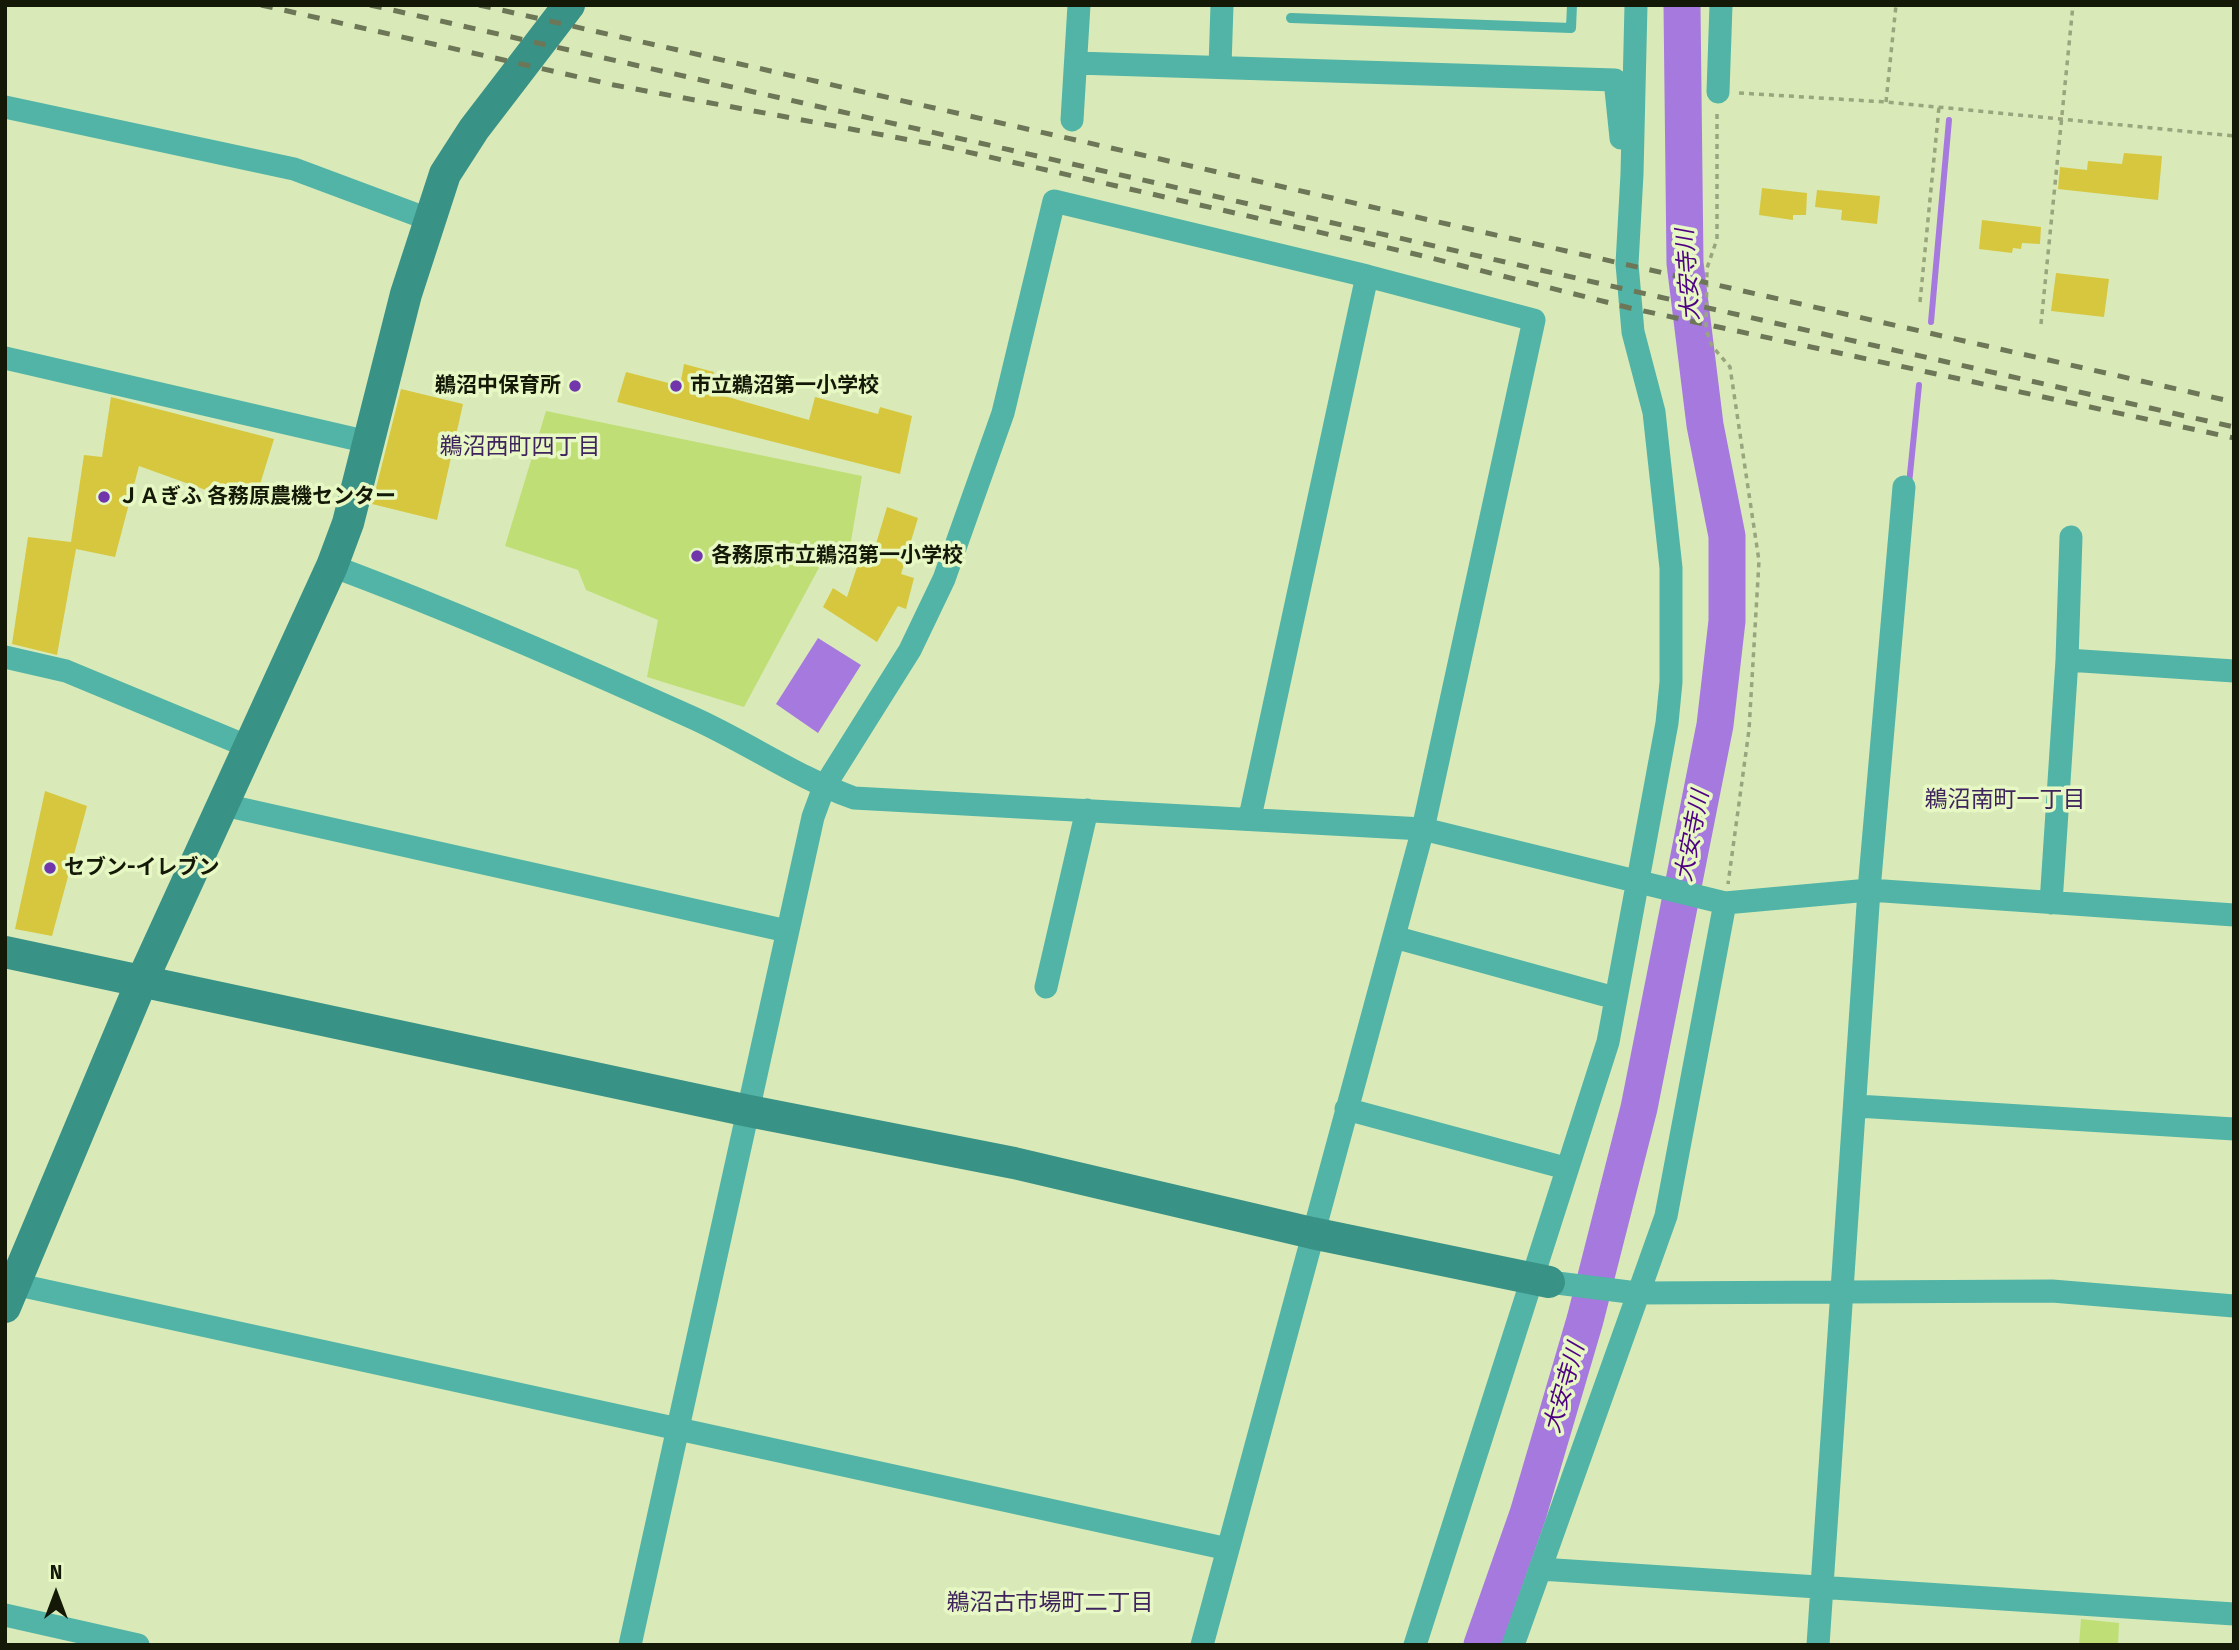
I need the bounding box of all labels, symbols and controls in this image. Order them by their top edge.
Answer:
water label: 大安寺川 [1672,228,1706,322]
place label: 鵜沼中保育所 [435,373,561,399]
place label: 市立鵜沼第一小学校 [690,373,879,399]
marker: 鵜沼中保育所 [567,378,583,394]
marker: 市立鵜沼第一小学校 [668,378,684,394]
district label: 鵜沼西町四丁目 [440,434,600,462]
place label: ＪＡぎふ 各務原農機センター [118,484,396,510]
marker: ＪＡぎふ 各務原農機センター [96,489,112,505]
place label: 各務原市立鵜沼第一小学校 [711,543,963,569]
marker: 各務原市立鵜沼第一小学校 [689,548,705,564]
district label: 鵜沼南町一丁目 [1925,787,2085,815]
water label: 大安寺川 [1671,788,1715,884]
place label: セブン-イレブン [64,855,220,881]
marker: セブン-イレブン [42,860,58,876]
water label: 大安寺川 [1539,1340,1591,1436]
north arrow [21,1559,91,1629]
text: N [50,1561,62,1584]
district label: 鵜沼古市場町二丁目 [947,1590,1153,1618]

